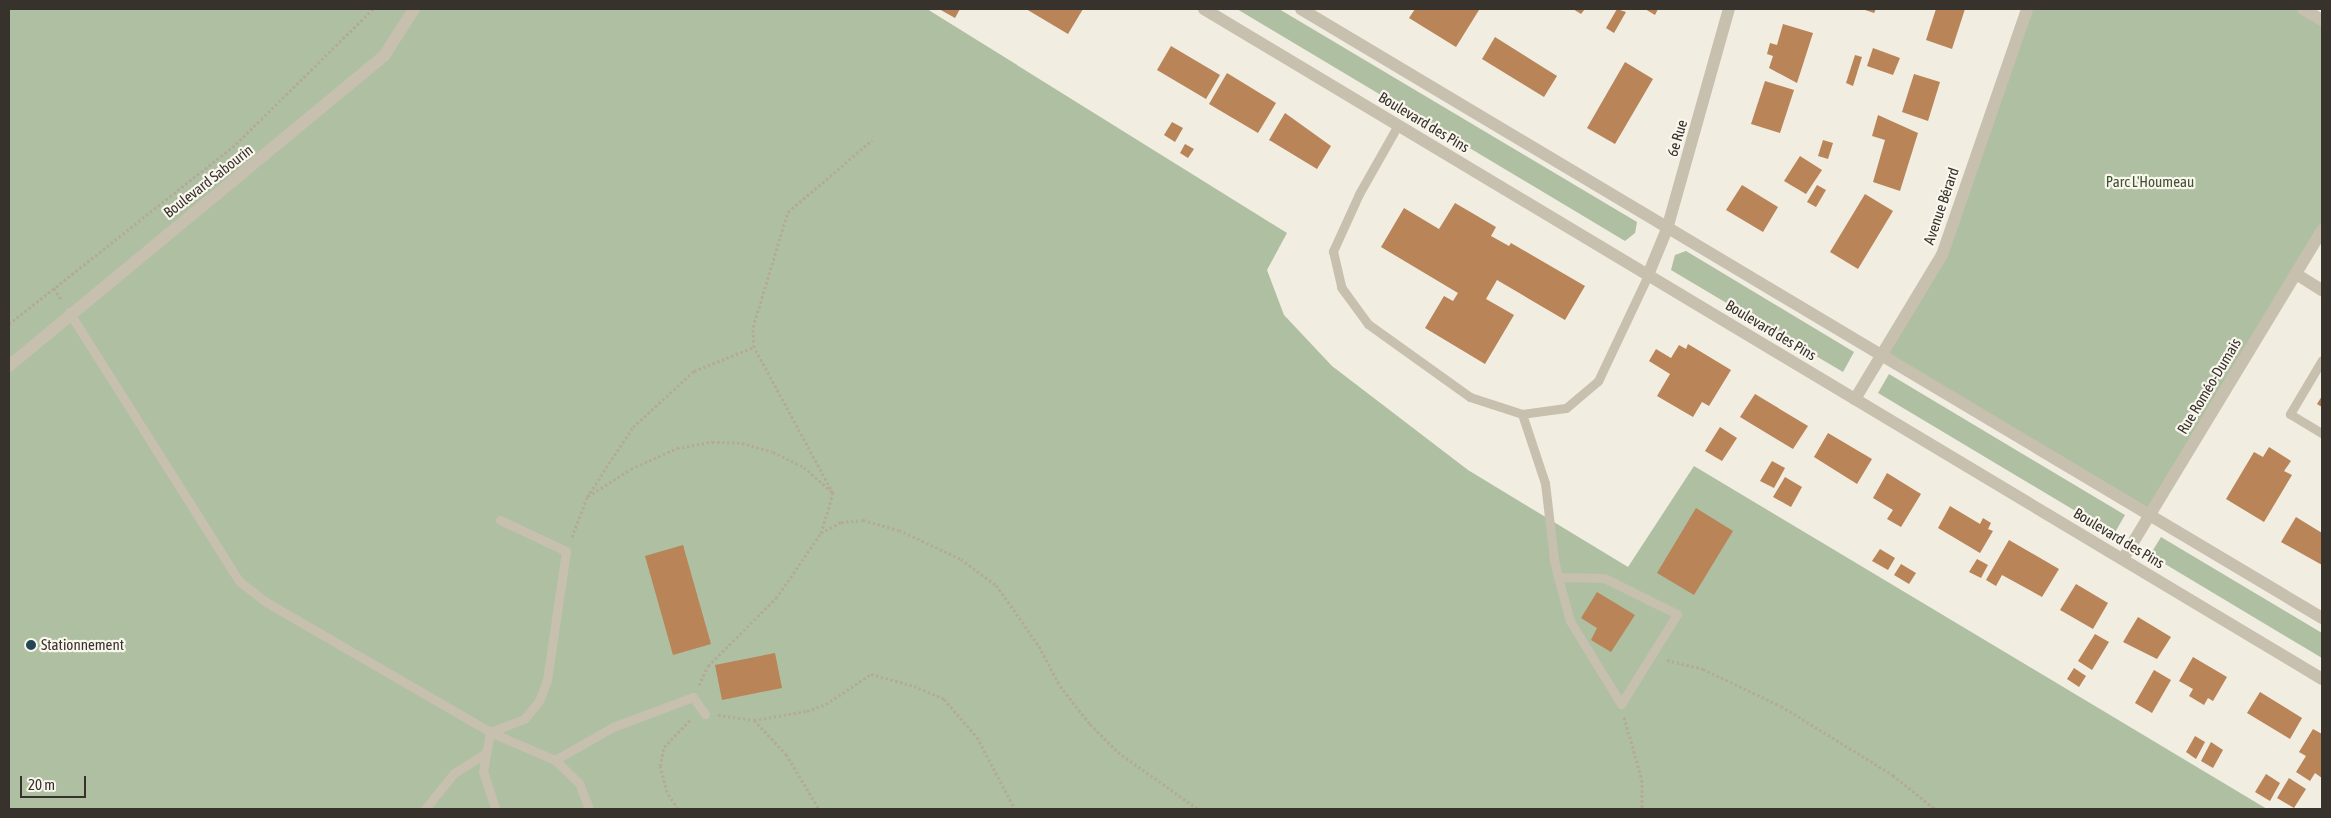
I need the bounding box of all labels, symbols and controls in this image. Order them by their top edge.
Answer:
street label: Boulevard des Pins [1375,88,1473,156]
street label: 6e Rue [1663,117,1691,159]
street label: Boulevard Sabourin [160,141,256,221]
street label: Avenue Bérard [1919,165,1963,247]
park label: Parc L'Houmeau [2106,173,2194,191]
street label: Boulevard des Pins [1722,296,1820,364]
street label: Rue Roméo-Dumais [2173,335,2245,437]
street label: Boulevard des Pins [2070,504,2168,572]
place label: Stationnement [41,636,124,654]
marker: Stationnement [25,639,37,651]
scale bar [22,766,89,798]
text: 20 m [28,776,55,793]

